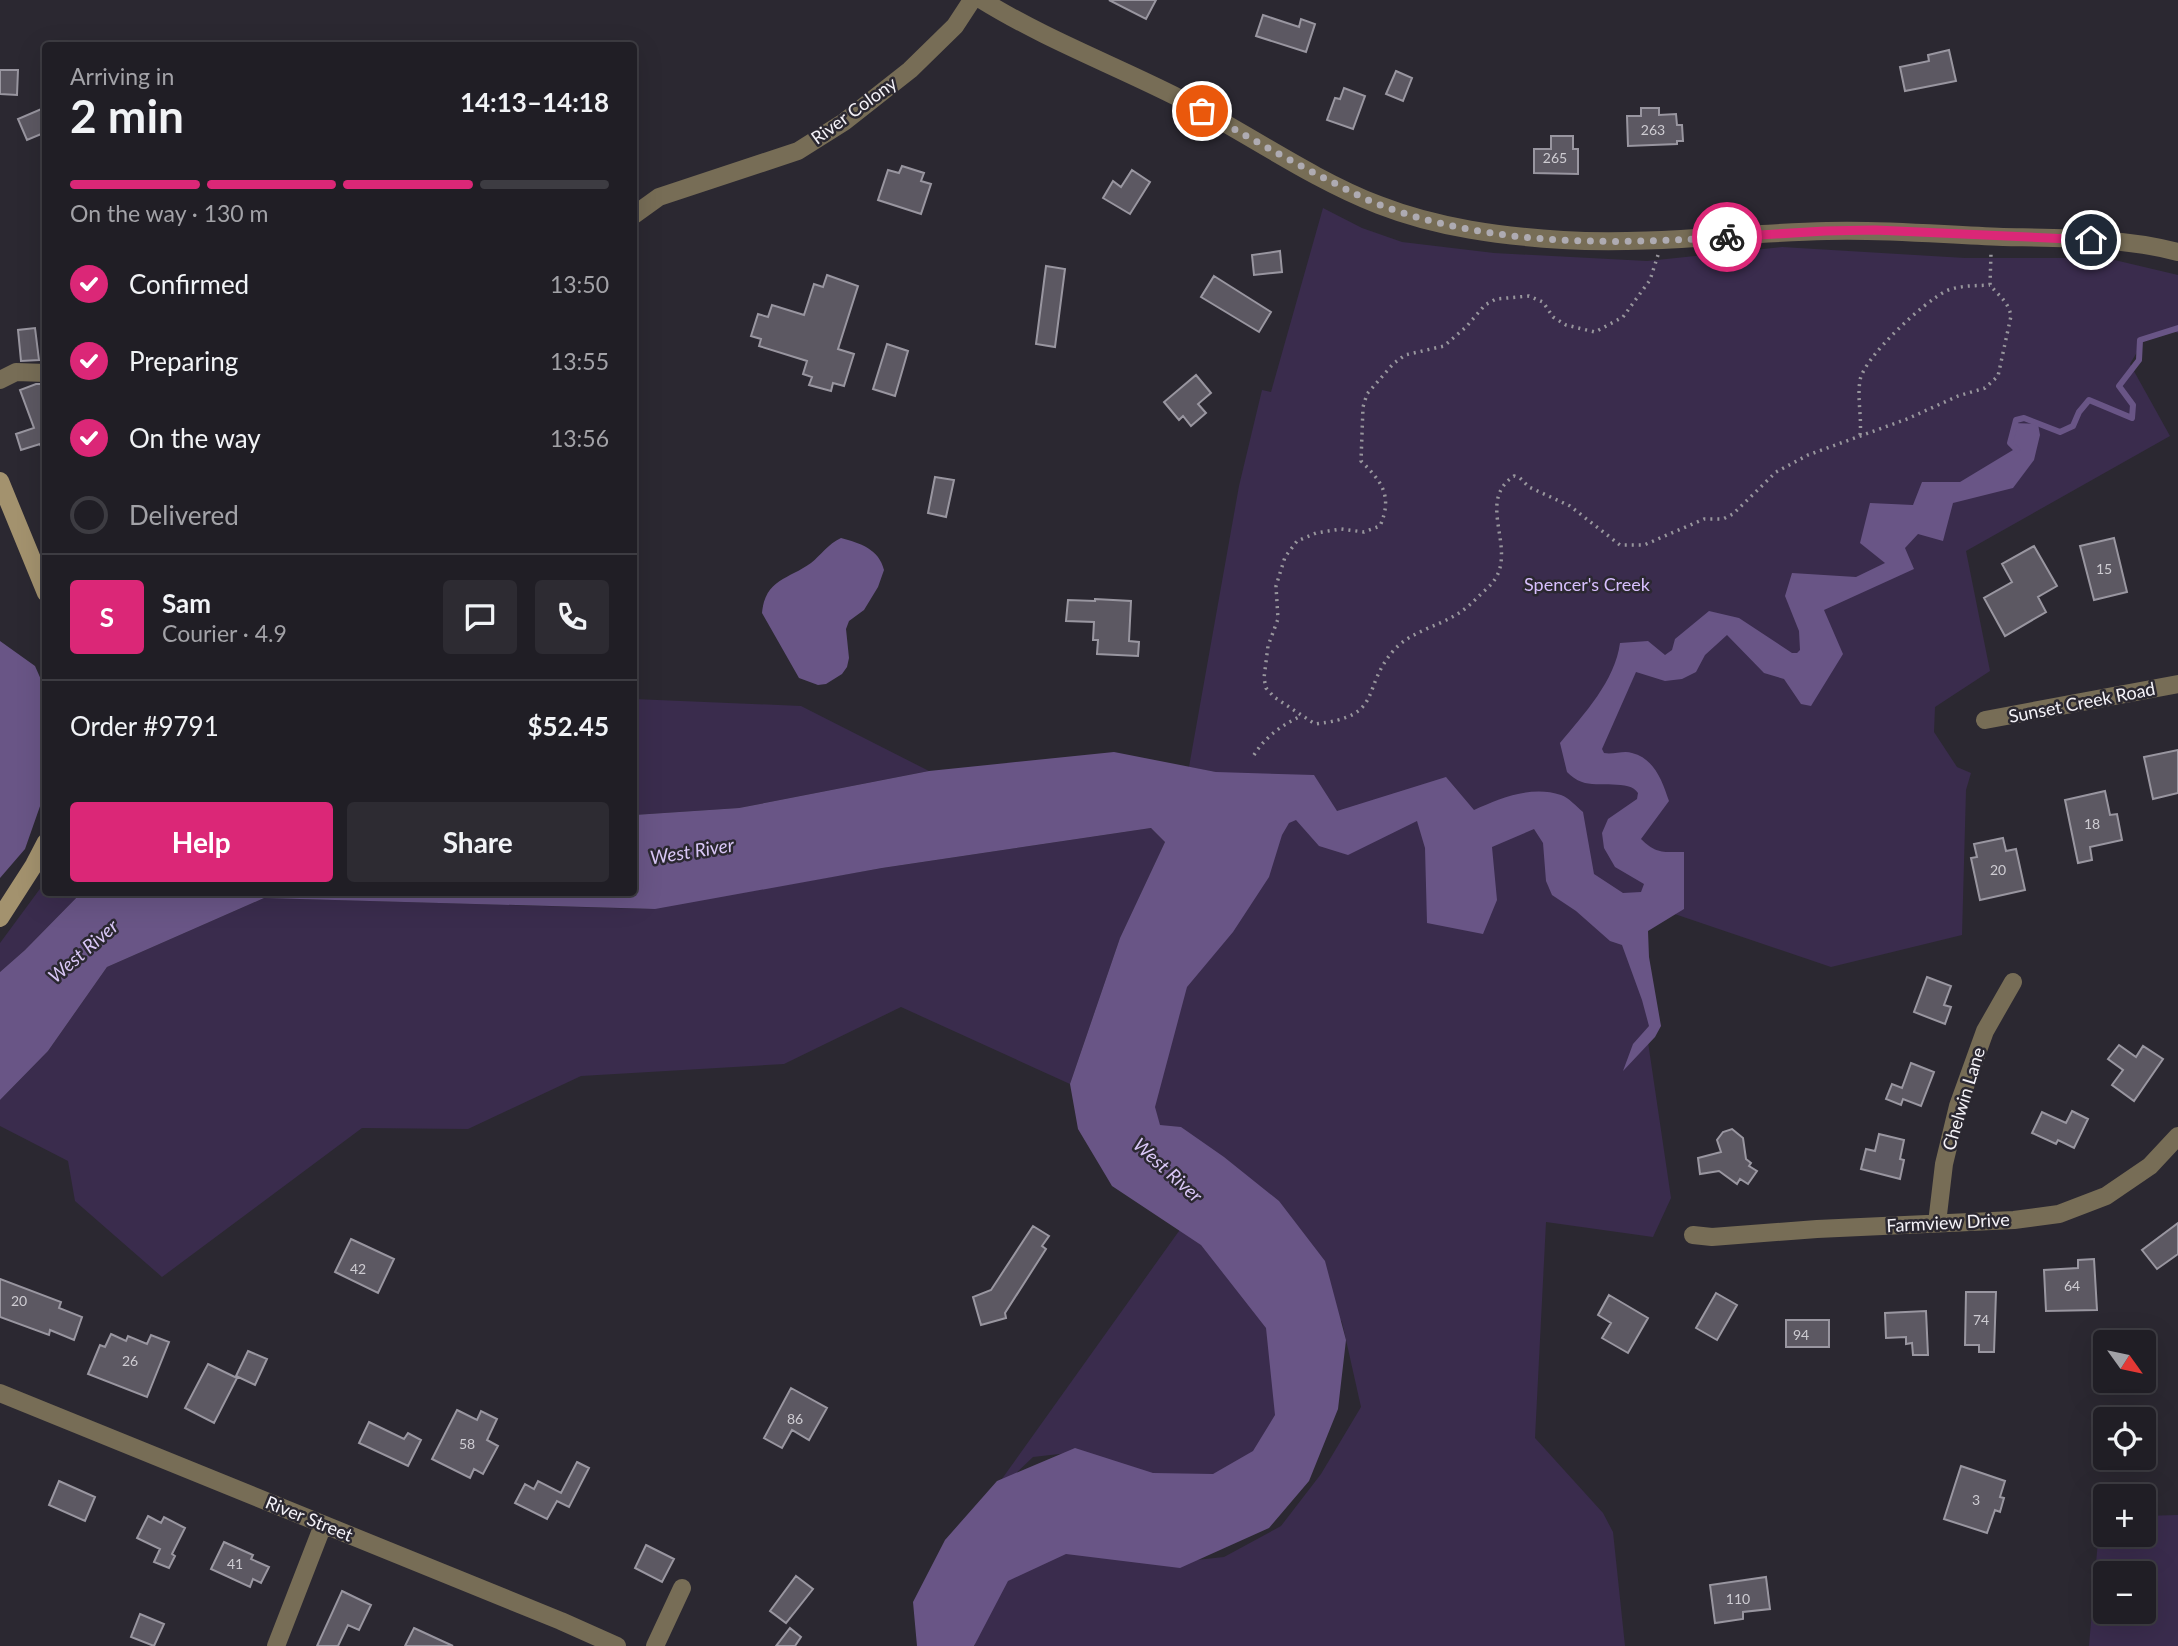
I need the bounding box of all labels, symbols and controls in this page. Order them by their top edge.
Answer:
text: Arriving in [70,62,174,90]
street label: River Colony [806,71,901,149]
pin [1172,81,1232,141]
text: 14:13–14:18 [460,86,609,118]
text: 2 min [70,88,184,143]
icon: bag [1183,92,1221,130]
house number: 263 [1641,121,1665,138]
house number: 265 [1543,149,1567,166]
text: On the way · 130 m [70,199,269,227]
courier [1692,202,1762,272]
pin [2061,210,2121,270]
icon: bike [1708,218,1746,256]
icon: home [2072,221,2110,259]
icon: check [70,265,108,303]
text: Confirmed [129,268,249,300]
text: 13:50 [550,270,609,298]
icon: check [70,342,108,380]
text: Preparing [129,345,238,377]
text: 13:55 [550,347,609,375]
icon: check [70,419,108,457]
text: On the way [129,422,261,454]
text: 13:56 [550,424,609,452]
text: Delivered [129,499,239,531]
house number: 15 [2096,560,2112,577]
park label: Spencer's Creek [1524,573,1651,595]
button: chat [443,580,517,654]
button: phone [535,580,609,654]
text: Sam [162,587,211,619]
text: S [100,601,114,633]
text: Courier · 4.9 [162,619,287,647]
street label: Sunset Creek Road [2007,677,2157,727]
text: Order #9791 [70,710,219,742]
text: $52.45 [527,710,609,742]
button: Help [70,802,333,882]
button: Share [347,802,609,882]
house number: 18 [2084,815,2100,832]
water label: West River [648,832,736,868]
house number: 20 [1990,861,2006,878]
water label: West River [43,914,123,987]
street label: Chelwin Lane [1937,1044,1989,1153]
water label: West River [1129,1133,1208,1207]
street label: Farmview Drive [1886,1208,2010,1236]
house number: 42 [350,1260,366,1277]
house number: 64 [2064,1277,2080,1294]
house number: 20 [11,1292,27,1309]
house number: 74 [1973,1311,1989,1328]
house number: 94 [1793,1326,1809,1343]
north arrow [2093,1330,2156,1393]
map controls [2093,1330,2156,1624]
house number: 26 [122,1352,138,1369]
button: locate [2093,1407,2156,1470]
house number: 86 [787,1410,803,1427]
house number: 58 [459,1435,475,1452]
button: + [2093,1484,2156,1547]
street label: River Street [263,1491,357,1546]
house number: 3 [1972,1491,1980,1508]
house number: 41 [227,1555,243,1572]
button: − [2093,1561,2156,1624]
house number: 110 [1726,1590,1750,1607]

